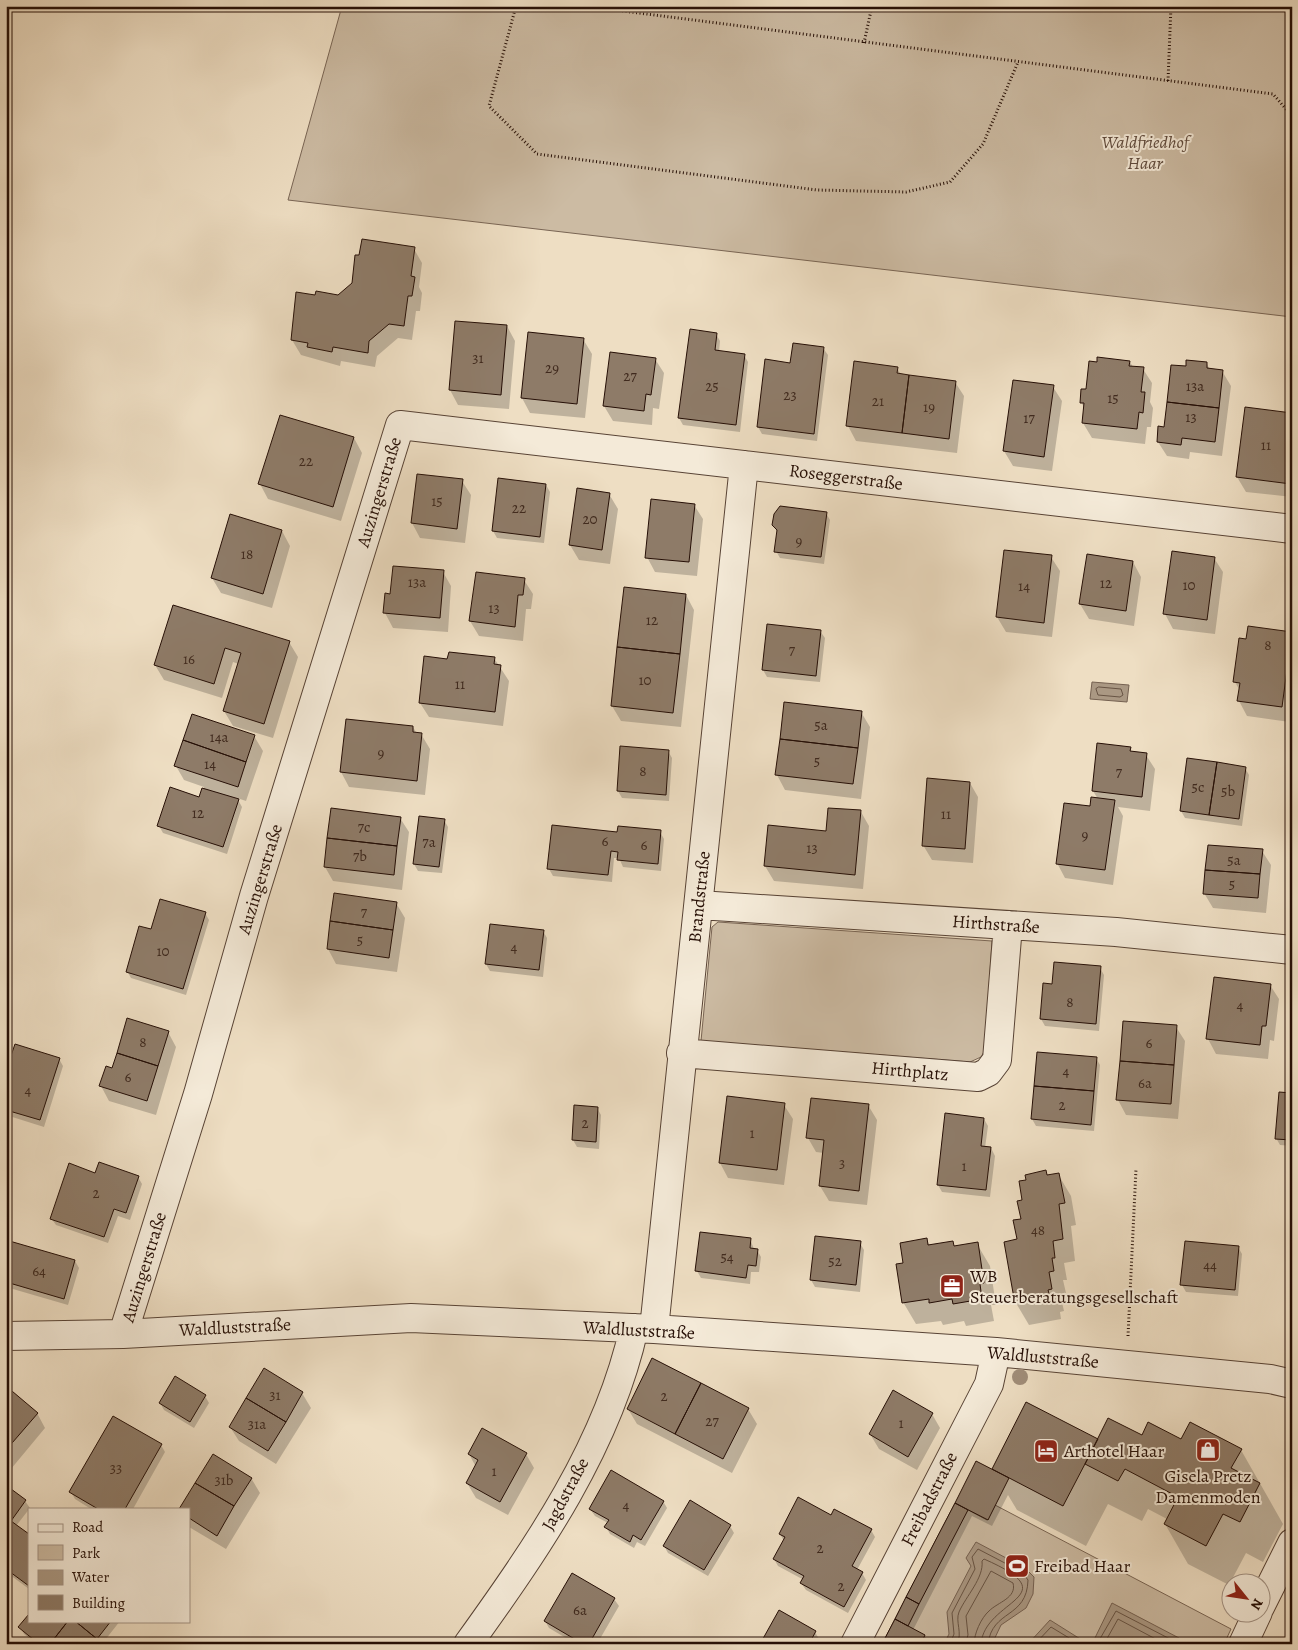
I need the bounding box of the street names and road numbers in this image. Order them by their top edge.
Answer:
street label: Auzingerstraße [351,434,407,551]
street label: Roseggerstraße [788,458,904,496]
street label: Auzingerstraße [232,821,288,938]
street label: Brandstraße [682,850,716,944]
street label: Hirthstraße [951,909,1041,939]
street label: Hirthplatz [870,1056,950,1086]
street label: Auzingerstraße [116,1209,172,1326]
street label: Waldluststraße [177,1312,292,1342]
street label: Waldluststraße [581,1315,696,1345]
street label: Waldluststraße [985,1340,1100,1374]
street label: Freibadstraße [895,1448,963,1550]
street label: Jagdstraße [536,1453,594,1535]

